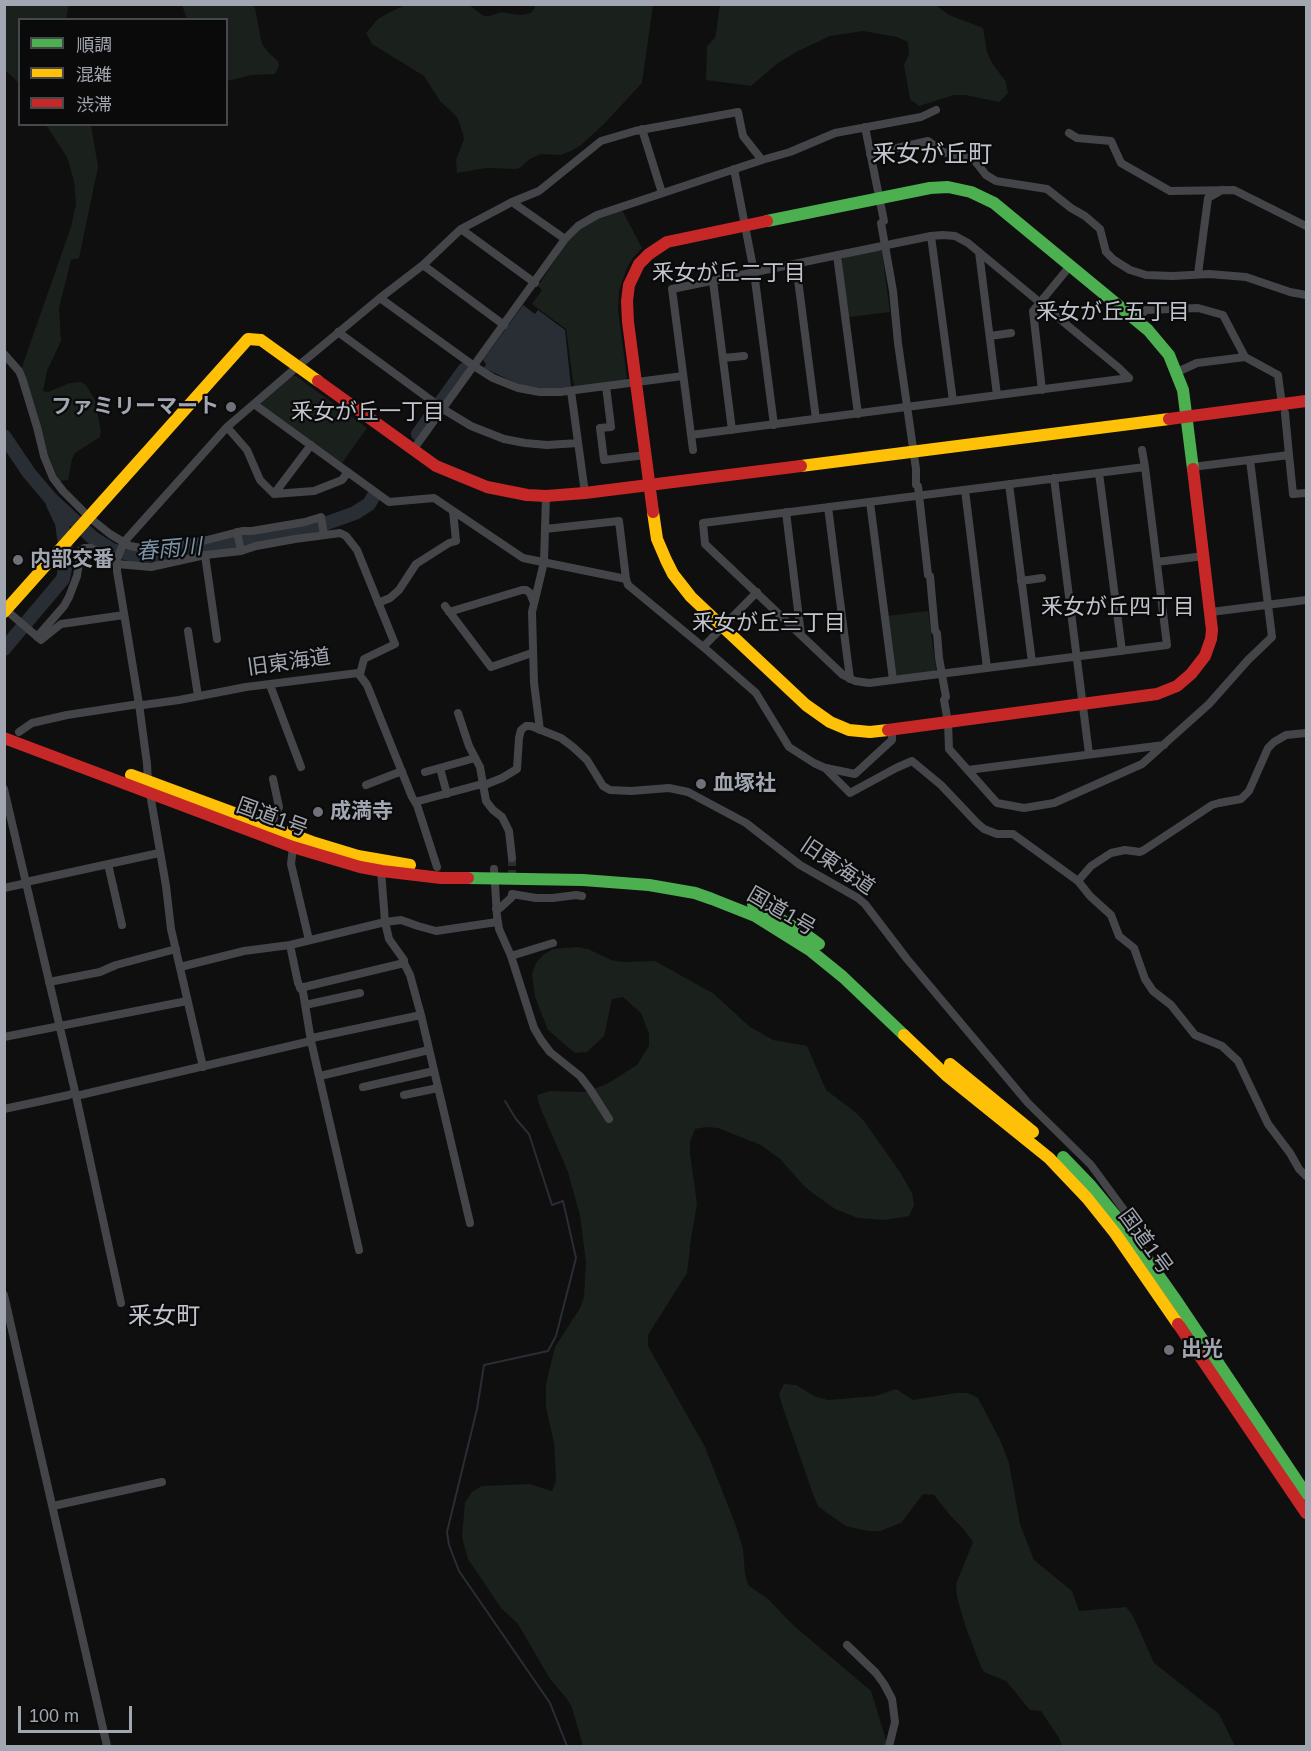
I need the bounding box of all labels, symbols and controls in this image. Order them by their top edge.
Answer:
legend [18,18,228,126]
text: 順調 [76,35,112,55]
text: 混雑 [76,65,112,85]
text: 渋滞 [76,95,112,115]
district label: 釆女が丘町 [872,141,992,169]
district label: 釆女が丘二丁目 [652,261,806,287]
district label: 釆女が丘五丁目 [1036,300,1190,326]
place label: ファミリーマート [51,394,219,420]
marker: ファミリーマート [224,400,238,414]
district label: 釆女が丘一丁目 [291,400,445,426]
water label: 春雨川 [135,534,203,566]
place label: 内部交番 [30,547,114,573]
marker: 内部交番 [11,553,25,567]
district label: 釆女が丘四丁目 [1041,595,1195,621]
district label: 釆女が丘三丁目 [692,611,846,637]
street label: 旧東海道 [246,645,332,681]
place label: 血塚社 [713,771,776,797]
marker: 血塚社 [694,777,708,791]
street label: 国道1号 [233,793,311,843]
place label: 成満寺 [330,799,393,825]
marker: 成満寺 [311,805,325,819]
street label: 旧東海道 [795,833,879,901]
street label: 国道1号 [742,882,820,942]
street label: 国道1号 [1113,1204,1177,1280]
district label: 釆女町 [128,1303,200,1331]
place label: 出光 [1181,1337,1223,1363]
marker: 出光 [1162,1343,1176,1357]
scale bar [21,1694,135,1732]
text: 100 m [29,1706,79,1726]

